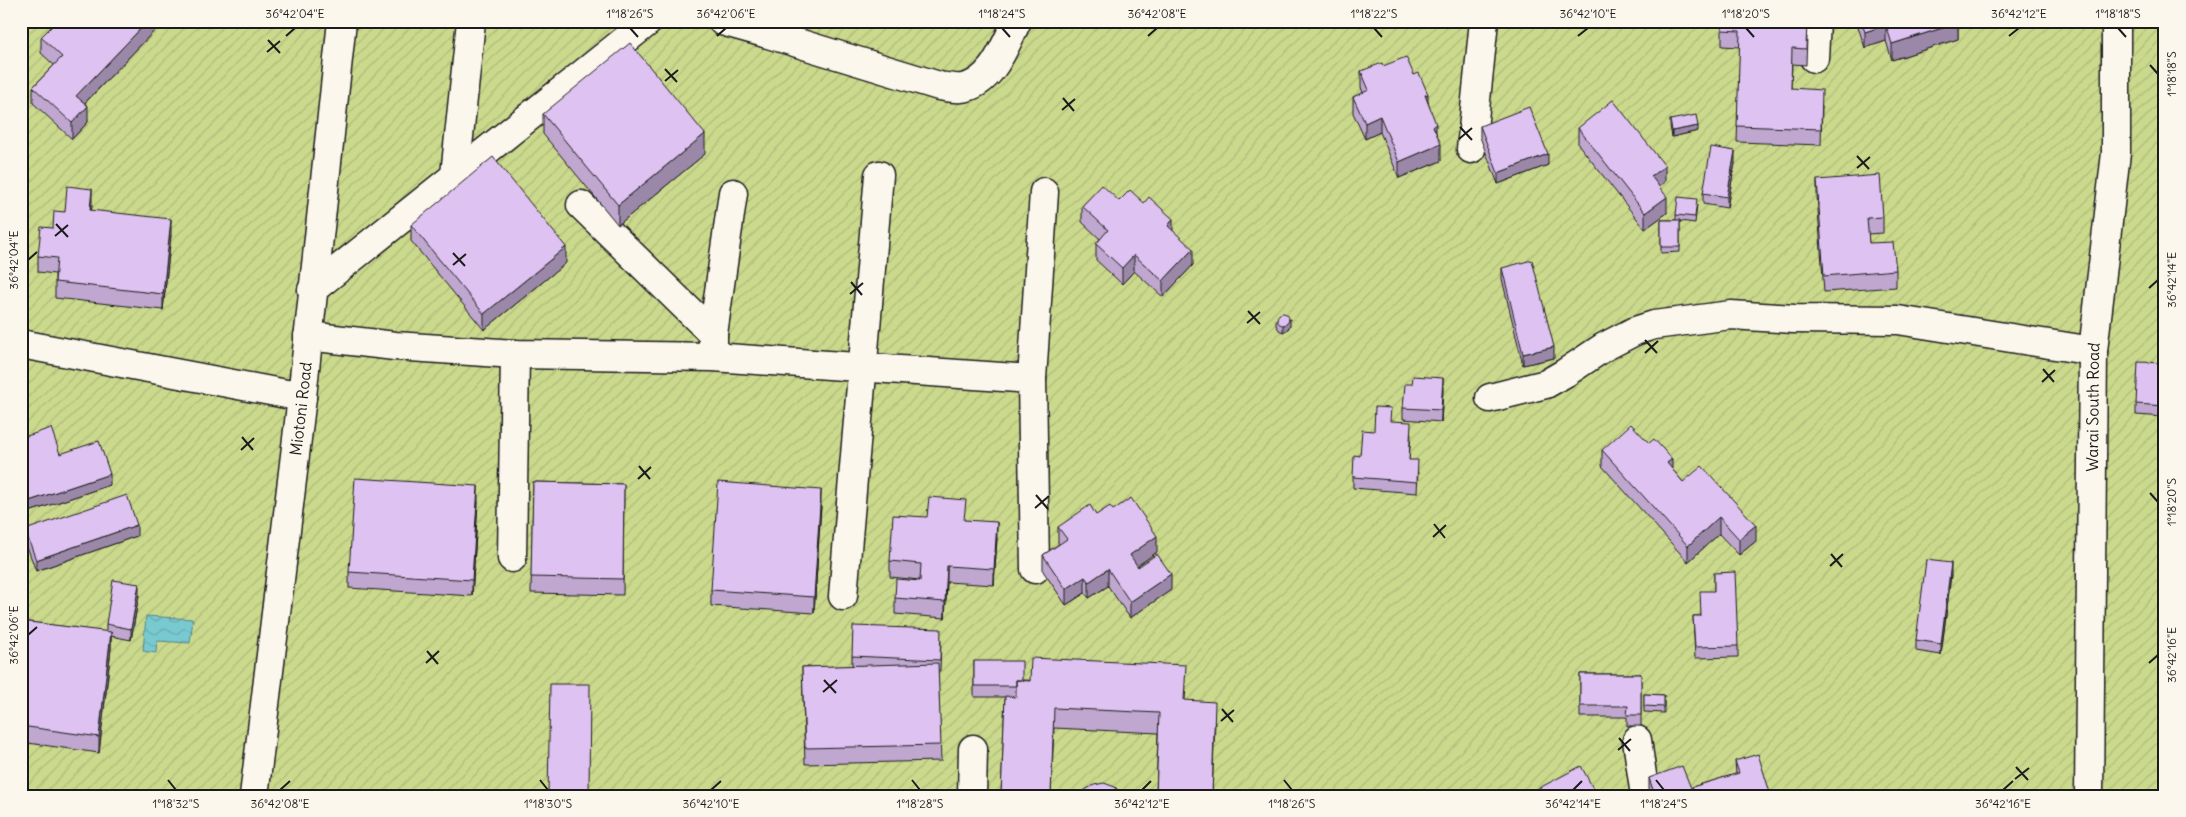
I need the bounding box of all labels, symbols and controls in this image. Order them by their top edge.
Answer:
text: 36°42'04"E [265,6,325,21]
text: 1°18'26"S [606,6,654,21]
text: 36°42'06"E [696,6,756,21]
text: 1°18'24"S [979,6,1026,21]
text: 36°42'08"E [1127,6,1187,21]
text: 1°18'22"S [1351,6,1398,21]
text: 36°42'10"E [1559,6,1617,21]
text: 1°18'20"S [1722,6,1770,21]
text: 36°42'12"E [1991,6,2047,21]
text: 1°18'18"S [2095,6,2141,21]
text: 1°18'18"S [2164,51,2179,97]
text: 36°42'04"E [6,230,21,290]
text: 36°42'14"E [2164,252,2179,308]
street label: Warai South Road [2082,341,2104,472]
street label: Miotoni Road [285,361,316,457]
text: 1°18'20"S [2164,478,2179,526]
text: 36°42'06"E [6,605,21,665]
text: 36°42'16"E [2164,627,2179,683]
text: 1°18'32"S [153,796,200,811]
text: 36°42'08"E [250,796,310,811]
text: 1°18'30"S [524,796,572,811]
text: 36°42'10"E [682,796,740,811]
text: 1°18'28"S [897,796,944,811]
text: 36°42'12"E [1114,796,1170,811]
text: 1°18'26"S [1268,796,1316,811]
text: 36°42'14"E [1545,796,1601,811]
text: 1°18'24"S [1641,796,1688,811]
text: 36°42'16"E [1975,796,2031,811]

